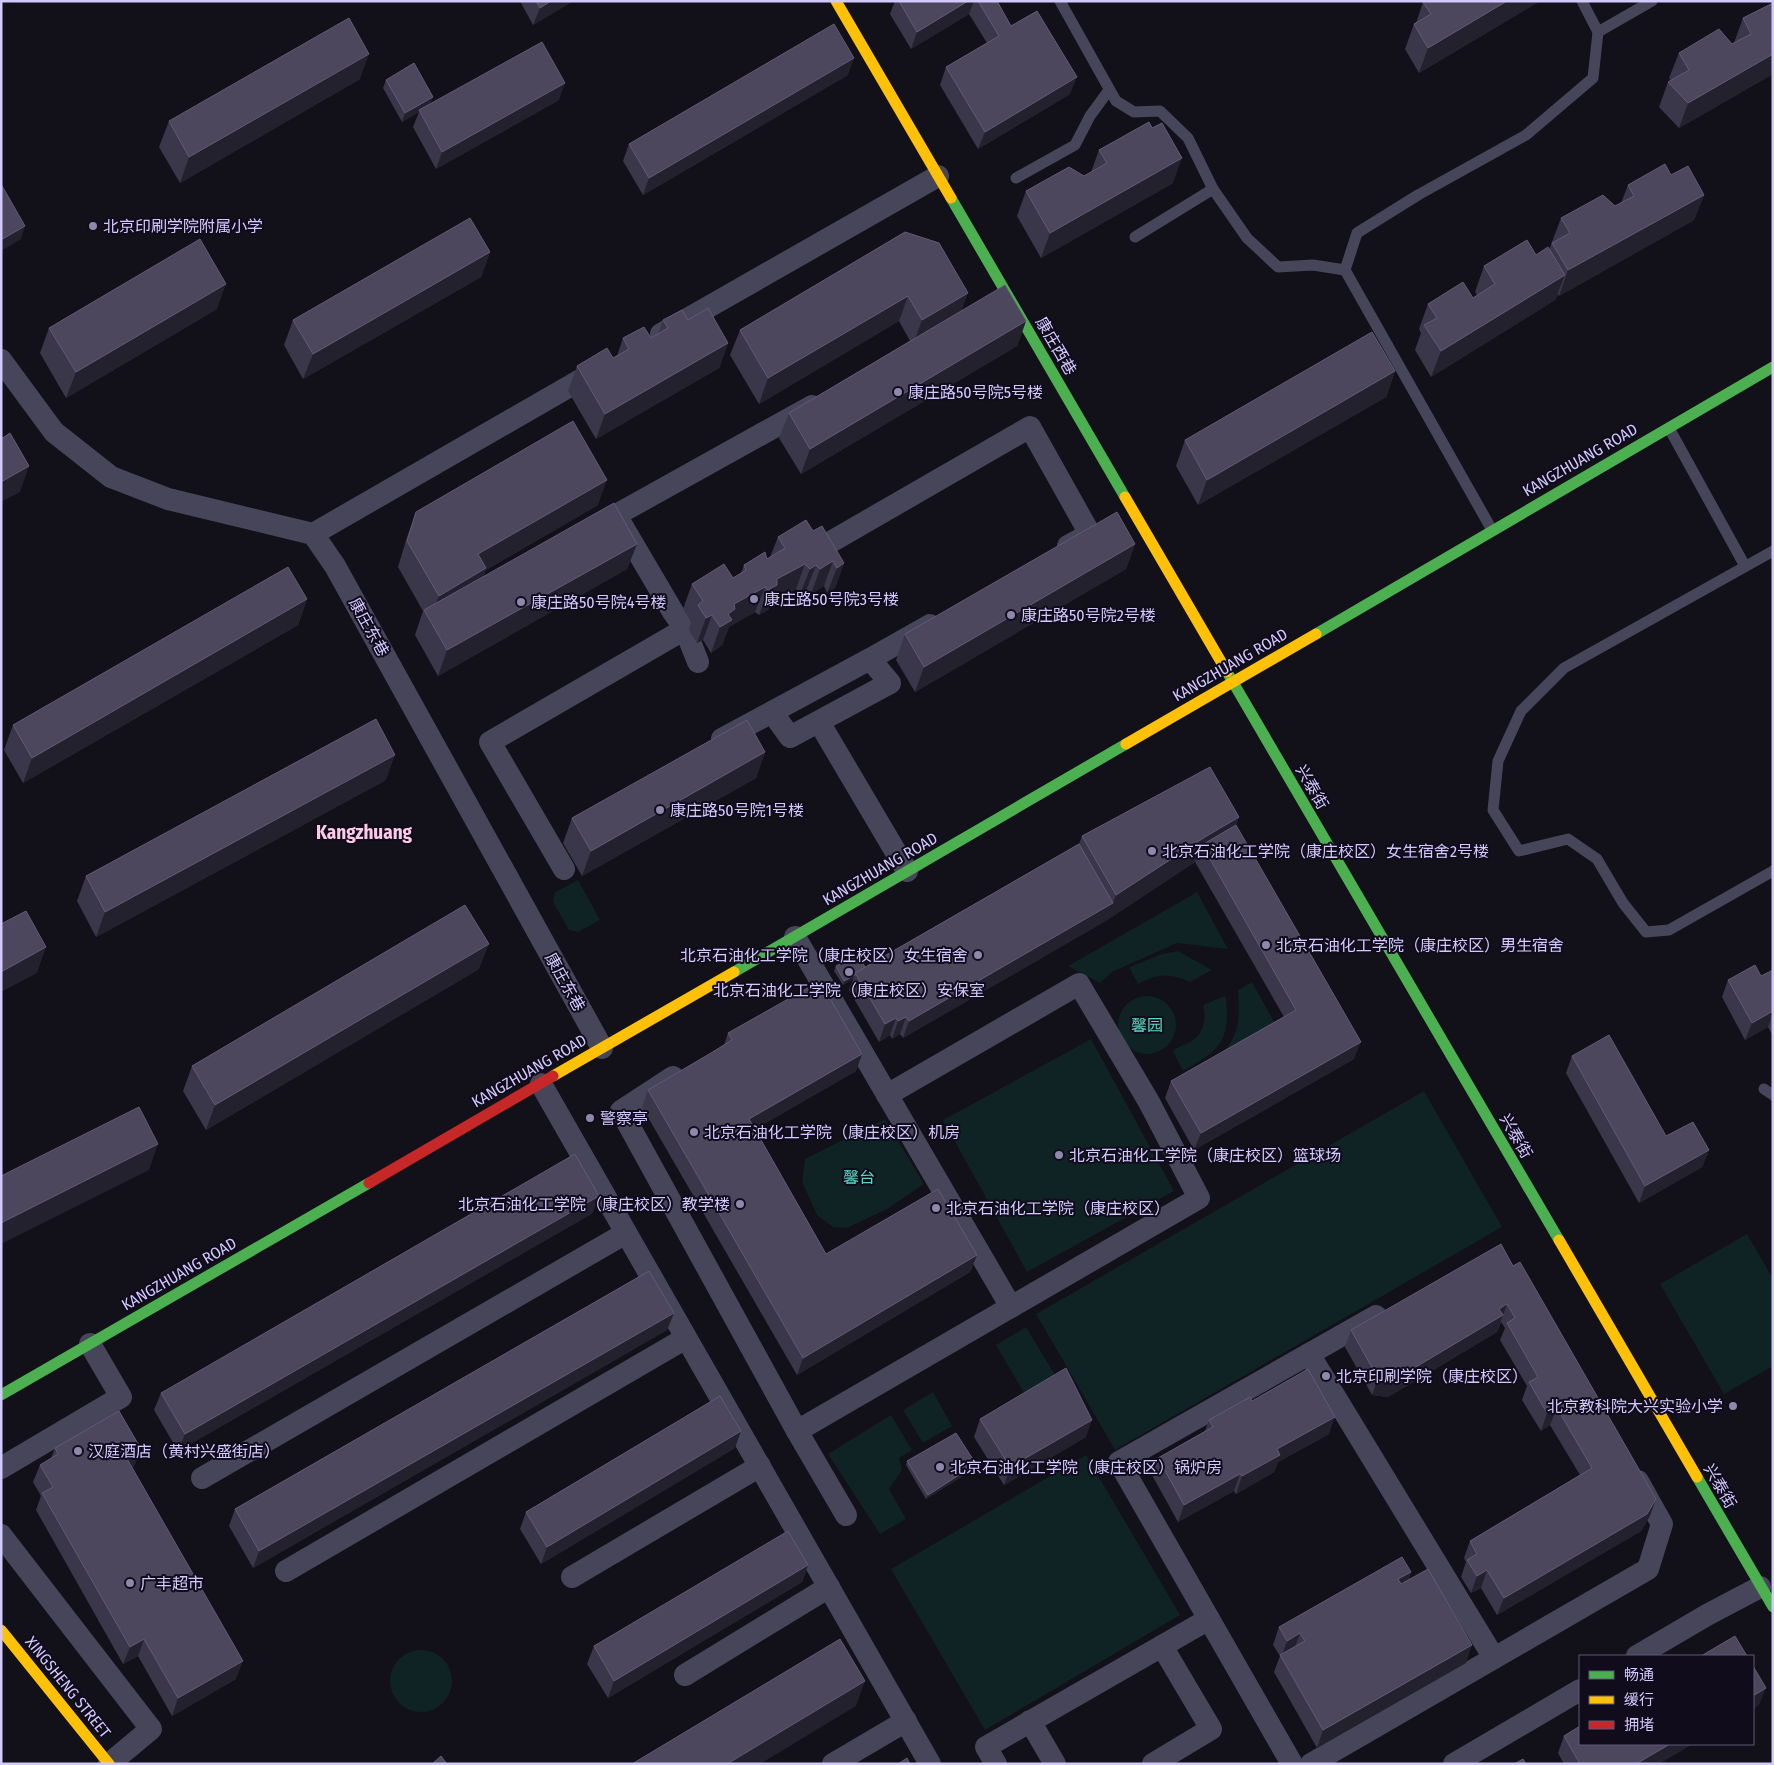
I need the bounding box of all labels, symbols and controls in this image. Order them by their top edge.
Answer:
place label: 北京印刷学院附属小学 [103,217,263,236]
marker: 北京印刷学院附属小学 [87,220,99,232]
street label: 康庄西巷 [1032,314,1080,378]
place label: 康庄路50号院5号楼 [908,383,1043,402]
marker: 康庄路50号院5号楼 [892,386,904,398]
street label: KANGZHUANG ROAD [1519,419,1641,501]
place label: 康庄路50号院3号楼 [764,590,899,609]
place label: 康庄路50号院4号楼 [531,593,666,612]
marker: 康庄路50号院3号楼 [748,593,760,605]
street label: 康庄东巷 [345,594,393,660]
marker: 康庄路50号院4号楼 [515,596,527,608]
place label: 康庄路50号院2号楼 [1021,606,1156,625]
marker: 康庄路50号院2号楼 [1005,609,1017,621]
street label: KANGZHUANG ROAD [1169,624,1291,706]
street label: 兴泰街 [1292,761,1332,813]
place label: 康庄路50号院1号楼 [670,801,804,820]
marker: 康庄路50号院1号楼 [654,804,666,816]
district label: Kangzhuang [316,821,413,844]
street label: KANGZHUANG ROAD [819,828,941,910]
place label: 北京石油化工学院（康庄校区）女生宿舍2号楼 [1162,842,1489,861]
marker: 北京石油化工学院（康庄校区）女生宿舍2号楼 [1146,845,1158,857]
place label: 北京石油化工学院（康庄校区）男生宿舍 [1276,936,1564,955]
marker: 北京石油化工学院（康庄校区）男生宿舍 [1260,939,1272,951]
place label: 北京石油化工学院（康庄校区）女生宿舍 [680,946,968,965]
street label: 康庄东巷 [541,949,589,1015]
marker: 北京石油化工学院（康庄校区）女生宿舍 [972,949,984,961]
marker: 北京石油化工学院（康庄校区）安保室 [843,966,855,978]
place label: 北京石油化工学院（康庄校区）安保室 [713,981,985,1000]
park label: 馨园 [1131,1016,1163,1035]
street label: KANGZHUANG ROAD [468,1030,590,1112]
place label: 警察亭 [600,1109,648,1128]
street label: 兴泰街 [1496,1110,1536,1162]
marker: 警察亭 [584,1112,596,1124]
place label: 北京石油化工学院（康庄校区）机房 [704,1123,960,1142]
marker: 北京石油化工学院（康庄校区）机房 [688,1126,700,1138]
place label: 北京石油化工学院（康庄校区）篮球场 [1069,1146,1341,1165]
marker: 北京石油化工学院（康庄校区）篮球场 [1053,1149,1065,1161]
park label: 馨台 [843,1168,875,1187]
place label: 北京石油化工学院（康庄校区）教学楼 [458,1195,730,1214]
marker: 北京石油化工学院（康庄校区）教学楼 [734,1198,746,1210]
place label: 北京石油化工学院（康庄校区） [946,1199,1170,1218]
marker: 北京石油化工学院（康庄校区） [930,1202,942,1214]
street label: KANGZHUANG ROAD [118,1233,240,1315]
place label: 北京印刷学院（康庄校区） [1336,1367,1528,1386]
marker: 北京印刷学院（康庄校区） [1320,1370,1332,1382]
place label: 北京教科院大兴实验小学 [1547,1397,1723,1416]
marker: 北京教科院大兴实验小学 [1727,1400,1739,1412]
place label: 汉庭酒店（黄村兴盛街店） [88,1442,280,1461]
marker: 汉庭酒店（黄村兴盛街店） [72,1445,84,1457]
place label: 北京石油化工学院（康庄校区）锅炉房 [950,1458,1222,1477]
street label: 兴泰街 [1700,1460,1740,1512]
marker: 北京石油化工学院（康庄校区）锅炉房 [934,1461,946,1473]
place label: 广丰超市 [140,1574,204,1593]
marker: 广丰超市 [124,1577,136,1589]
street label: XINGSHENG STREET [21,1633,115,1742]
legend [1579,1655,1754,1745]
text: 畅通 [1624,1666,1654,1684]
text: 缓行 [1624,1691,1654,1709]
text: 拥堵 [1624,1716,1654,1734]

